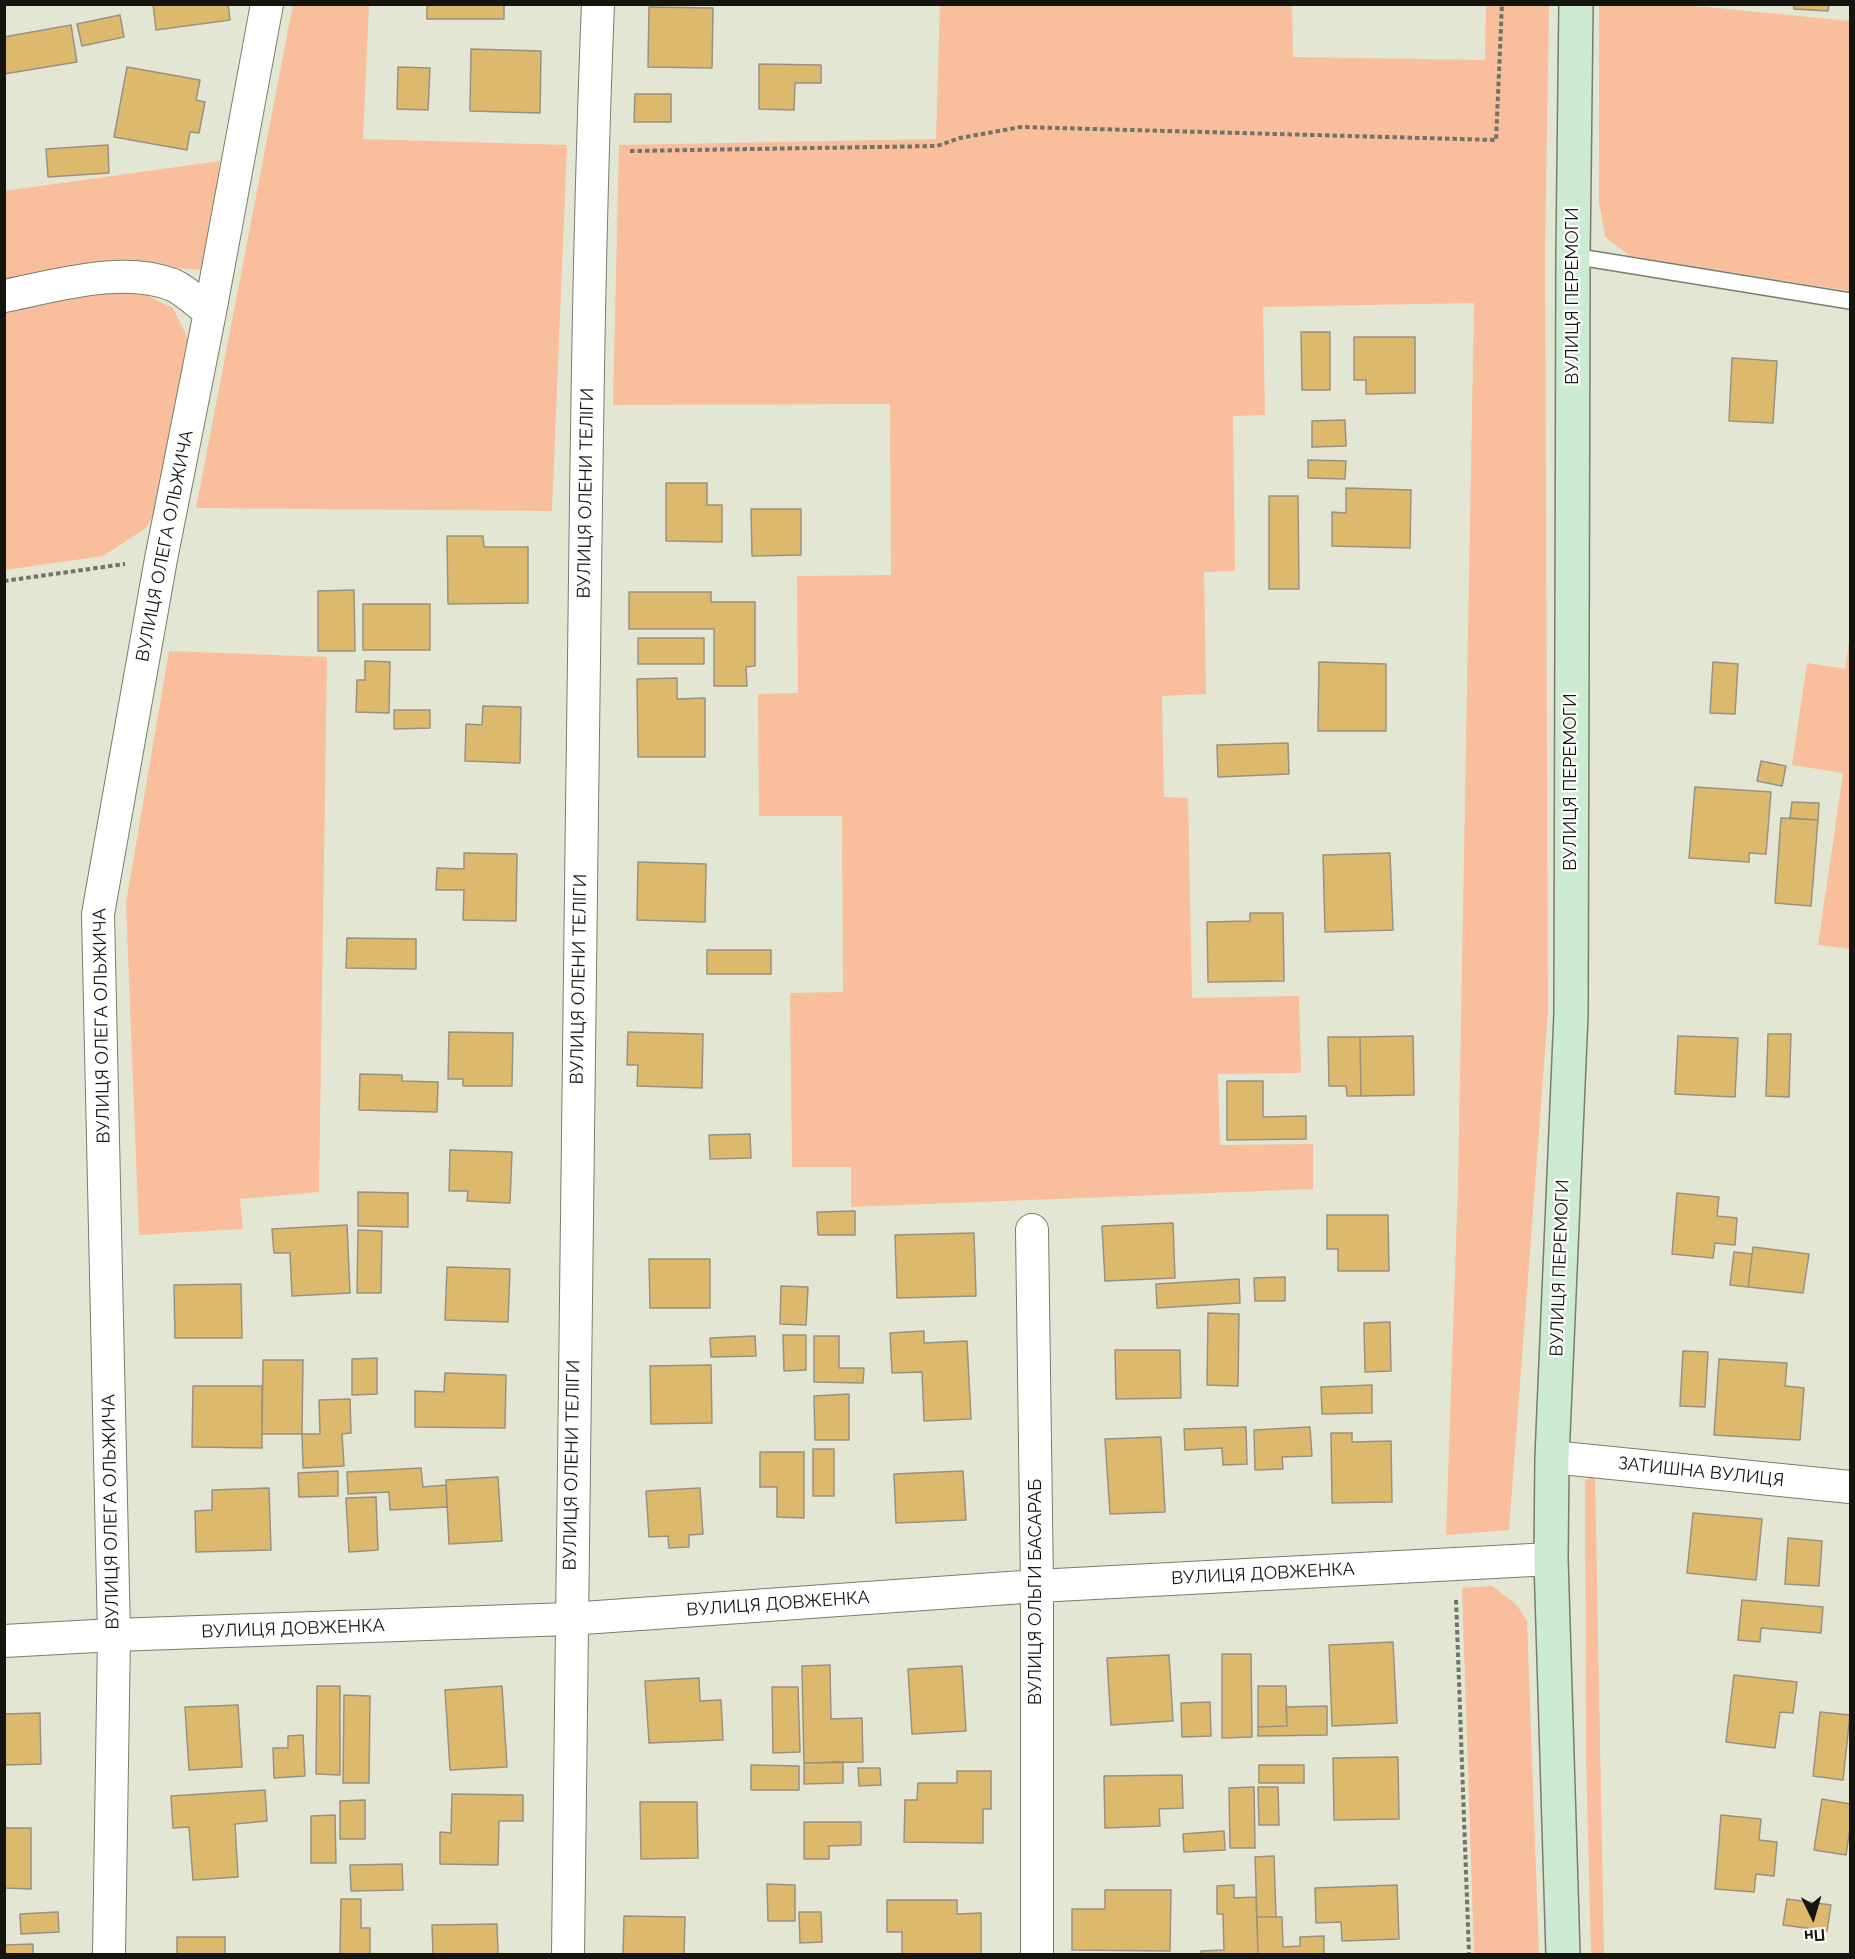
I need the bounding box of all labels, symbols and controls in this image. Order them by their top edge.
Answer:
street label: ВУЛИЦЯ ПЕРЕМОГИ [1562,207,1584,385]
street label: ВУЛИЦЯ ОЛЕНИ ТЕЛІГИ [573,387,599,599]
street label: ВУЛИЦЯ ОЛЕГА ОЛЬЖИЧА [132,428,198,664]
street label: ВУЛИЦЯ ПЕРЕМОГИ [1560,693,1582,871]
street label: ВУЛИЦЯ ОЛЕНИ ТЕЛІГИ [566,873,592,1085]
street label: ВУЛИЦЯ ОЛЕГА ОЛЬЖИЧА [89,908,115,1144]
street label: ВУЛИЦЯ ПЕРЕМОГИ [1546,1179,1574,1357]
street label: ВУЛИЦЯ ОЛЕНИ ТЕЛІГИ [559,1359,585,1571]
street label: ВУЛИЦЯ ОЛЕГА ОЛЬЖИЧА [98,1394,124,1630]
street label: ЗАТИШНА ВУЛИЦЯ [1617,1453,1785,1491]
street label: ВУЛИЦЯ ОЛЬГИ БАСАРАБ [1025,1479,1047,1705]
street label: ВУЛИЦЯ ДОВЖЕНКА [1171,1558,1355,1590]
street label: ВУЛИЦЯ ДОВЖЕНКА [686,1587,870,1621]
street label: ВУЛИЦЯ ДОВЖЕНКА [201,1615,385,1643]
north arrow [1783,1887,1843,1947]
text: Пн [1803,1925,1826,1946]

